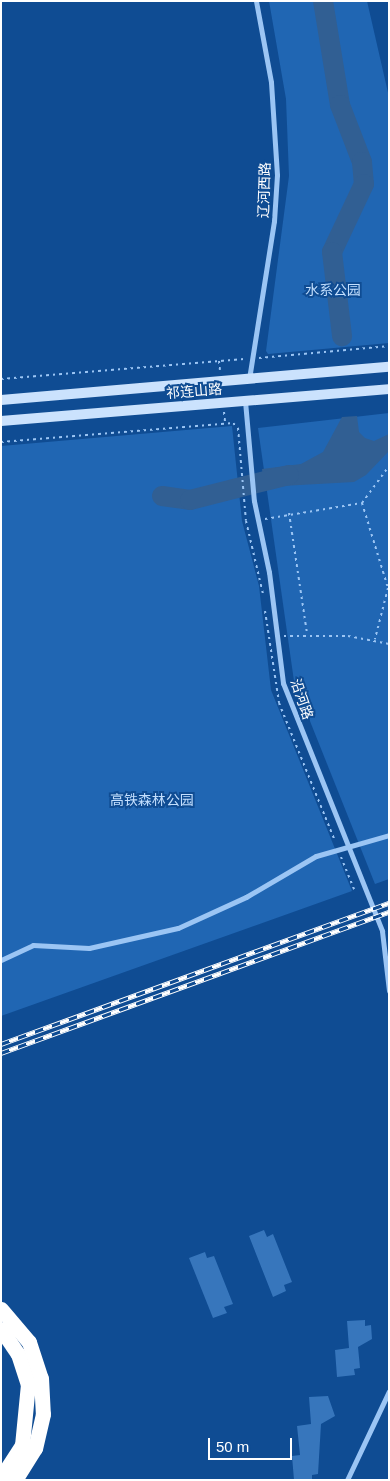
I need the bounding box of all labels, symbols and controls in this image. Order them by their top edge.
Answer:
street label: 辽河西路 [255,162,273,218]
park label: 水系公园 [305,282,361,298]
street label: 祁连山路 [165,380,223,402]
street label: 沿河路 [287,676,317,722]
park label: 高铁森林公园 [110,792,194,808]
scale bar [210,1428,294,1460]
text: 50 m [216,1438,249,1455]

